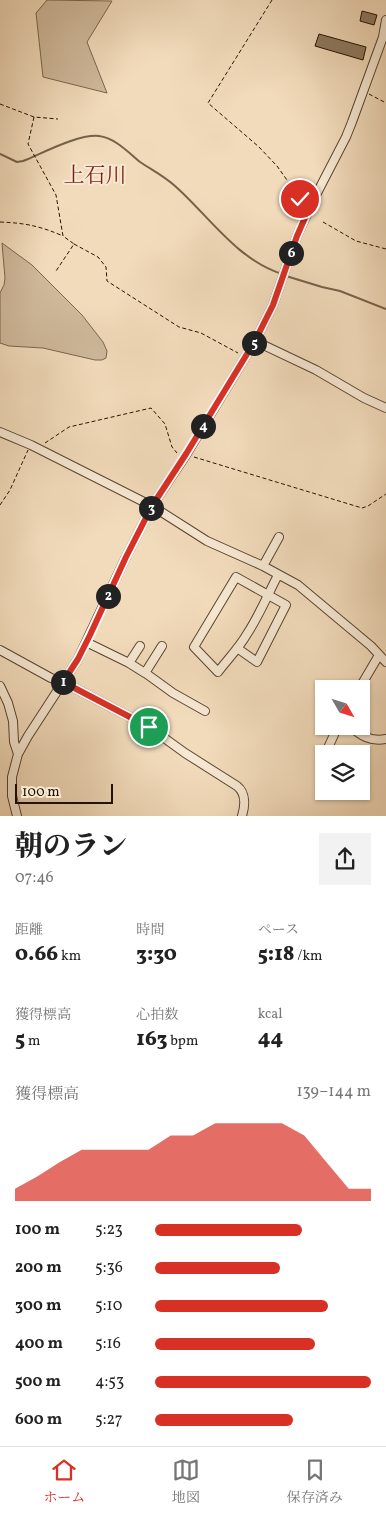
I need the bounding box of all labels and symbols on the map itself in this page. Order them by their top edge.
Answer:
district label: 上石川 [64,162,127,191]
pin [279,178,321,220]
pin: 6 [278,240,304,266]
pin: 5 [242,330,266,356]
pin: 4 [190,414,216,438]
pin: 3 [138,496,164,520]
pin: 2 [96,584,120,608]
pin: 1 [50,670,76,694]
north arrow [315,680,370,735]
pin [128,706,170,748]
scale bar [15,781,112,804]

